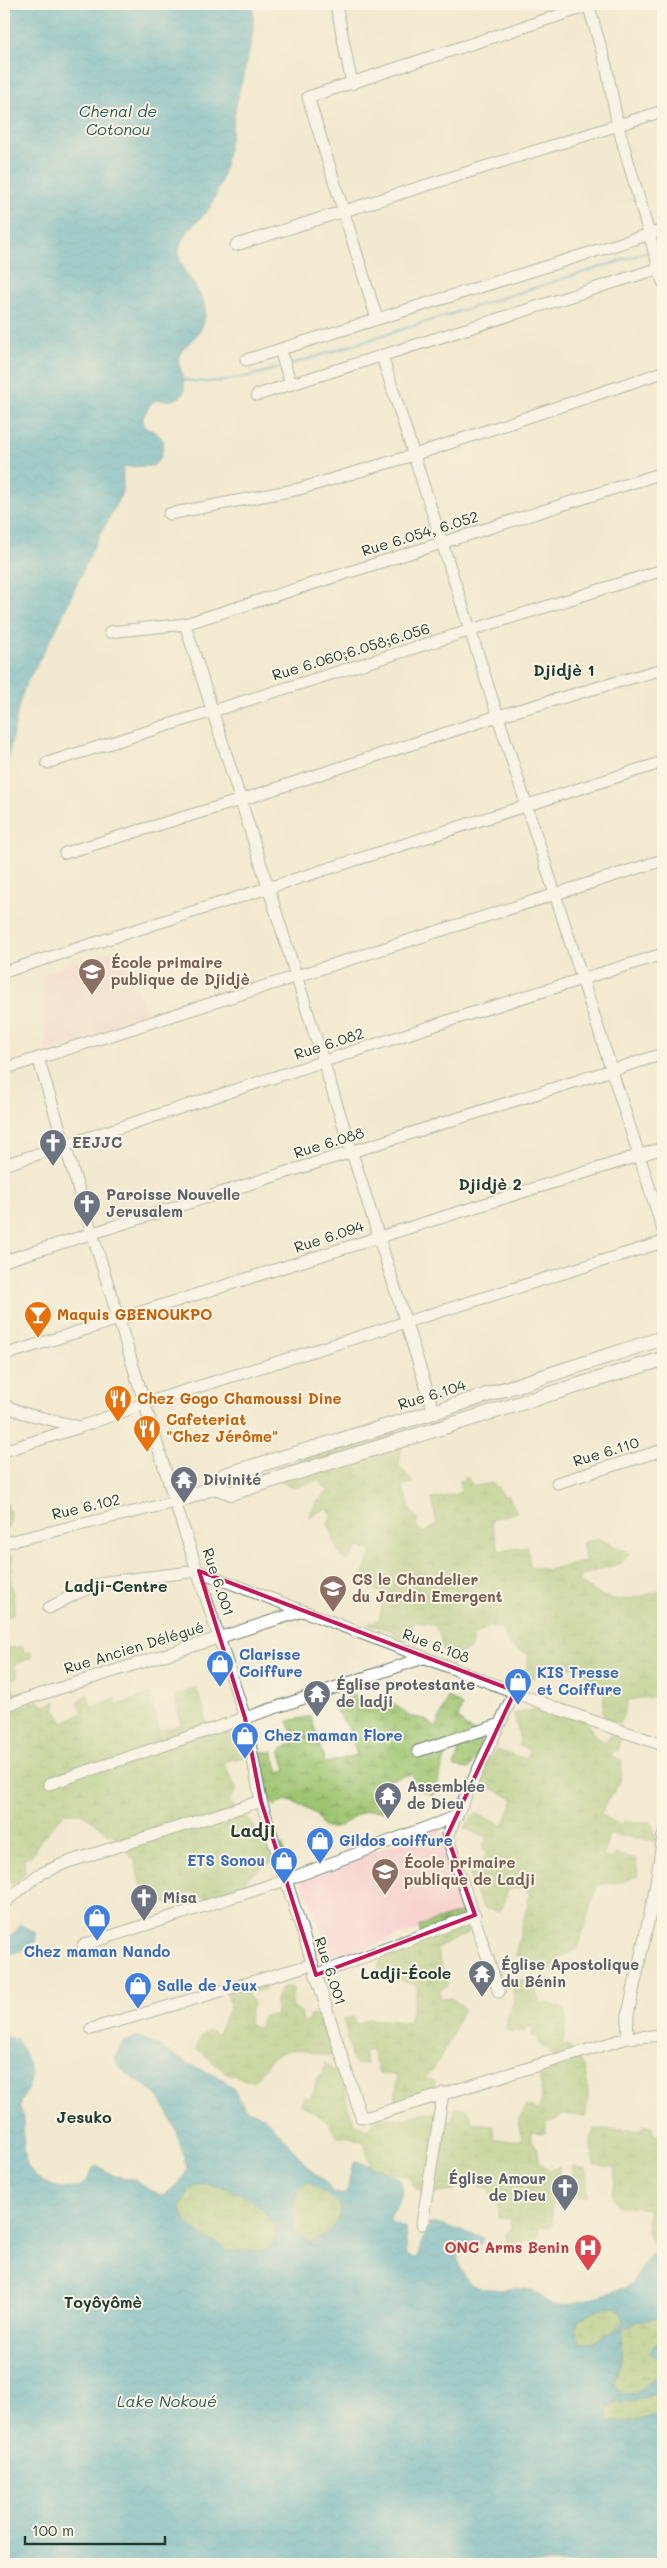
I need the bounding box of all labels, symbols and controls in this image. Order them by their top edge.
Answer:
water label: Chenal de Cotonou [79,100,157,139]
street label: Rue 6.054, 6.052 [359,506,481,560]
street label: Rue 6.060;6.058;6.056 [269,618,432,685]
district label: Djidjè 1 [533,659,595,680]
place label: École primaire publique de Djidjè [111,952,250,989]
school or university icon: École primaire publique de Djidjè [77,957,107,996]
street label: Rue 6.082 [291,1022,366,1064]
street label: Rue 6.088 [291,1122,366,1162]
church icon: EEJJC [38,1128,68,1167]
place label: EEJJC [72,1132,122,1152]
district label: Djidjè 2 [458,1173,522,1194]
place label: Paroisse Nouvelle Jerusalem [106,1184,240,1221]
church icon: Paroisse Nouvelle Jerusalem [72,1189,102,1228]
street label: Rue 6.094 [291,1215,366,1257]
bar icon: Maquis GBENOUKPO [23,1300,53,1339]
place label: Maquis GBENOUKPO [57,1304,212,1324]
street label: Rue 6.104 [395,1374,468,1414]
restaurant icon: Chez Gogo Chamoussi Dine [103,1384,133,1423]
place label: Chez Gogo Chamoussi Dine [137,1388,341,1408]
place label: Cafeteriat "Chez Jérôme" [166,1409,278,1446]
restaurant icon: Cafeteriat "Chez Jérôme" [132,1414,162,1453]
street label: Rue 6.110 [570,1432,641,1471]
temple icon: Divinité [169,1465,199,1504]
place label: Divinité [203,1469,261,1489]
street label: Rue 6.102 [50,1488,122,1524]
street label: Rue 6.001 [199,1545,239,1618]
place label: CS le Chandelier du Jardin Emergent [352,1569,503,1606]
school or university icon: CS le Chandelier du Jardin Emergent [318,1574,348,1613]
district label: Ladji-Centre [65,1575,167,1596]
street label: Rue Ancien Délégué [61,1616,206,1678]
street label: Rue 6.108 [400,1623,473,1667]
place label: Clarisse Coiffure [239,1644,303,1681]
shop icon: Clarisse Coiffure [205,1649,235,1688]
place label: KIS Tresse et Coiffure [537,1662,622,1699]
shop icon: KIS Tresse et Coiffure [503,1667,533,1706]
place label: Église protestante de ladji [336,1674,475,1711]
temple icon: Église protestante de ladji [302,1679,332,1718]
shop icon: Chez maman Flore [230,1721,260,1760]
place label: Chez maman Flore [264,1725,402,1745]
place label: Assemblée de Dieu [407,1776,485,1813]
temple icon: Assemblée de Dieu [373,1781,403,1820]
district label: Ladji [230,1818,276,1842]
shop icon: Gildos coiffure [305,1826,335,1865]
place label: Gildos coiffure [339,1830,453,1850]
shop icon: ETS Sonou [269,1846,299,1885]
place label: ETS Sonou [187,1850,265,1870]
place label: École primaire publique de Ladji [404,1852,535,1889]
school or university icon: École primaire publique de Ladji [370,1857,400,1896]
church icon: Misa [129,1883,159,1922]
place label: Misa [163,1887,197,1907]
shop icon: Chez maman Nando [82,1903,112,1942]
street label: Rue 6.001 [311,1934,351,2007]
place label: Chez maman Nando [24,1941,170,1961]
place label: Église Apostolique du Bénin [501,1954,639,1991]
temple icon: Église Apostolique du Bénin [467,1959,497,1998]
district label: Ladji-École [361,1962,451,1983]
shop icon: Salle de Jeux [123,1971,153,2010]
place label: Salle de Jeux [157,1975,257,1995]
district label: Jesuko [56,2106,112,2127]
place label: Église Amour de Dieu [449,2168,546,2205]
church icon: Église Amour de Dieu [550,2173,580,2212]
hospital icon: ONC Arms Benin [573,2233,603,2272]
place label: ONC Arms Benin [444,2237,569,2257]
district label: Toyôyômè [64,2291,142,2312]
water label: Lake Nokoué [117,2390,217,2411]
scale bar [25,2513,165,2545]
text: 100 m [32,2520,74,2540]

